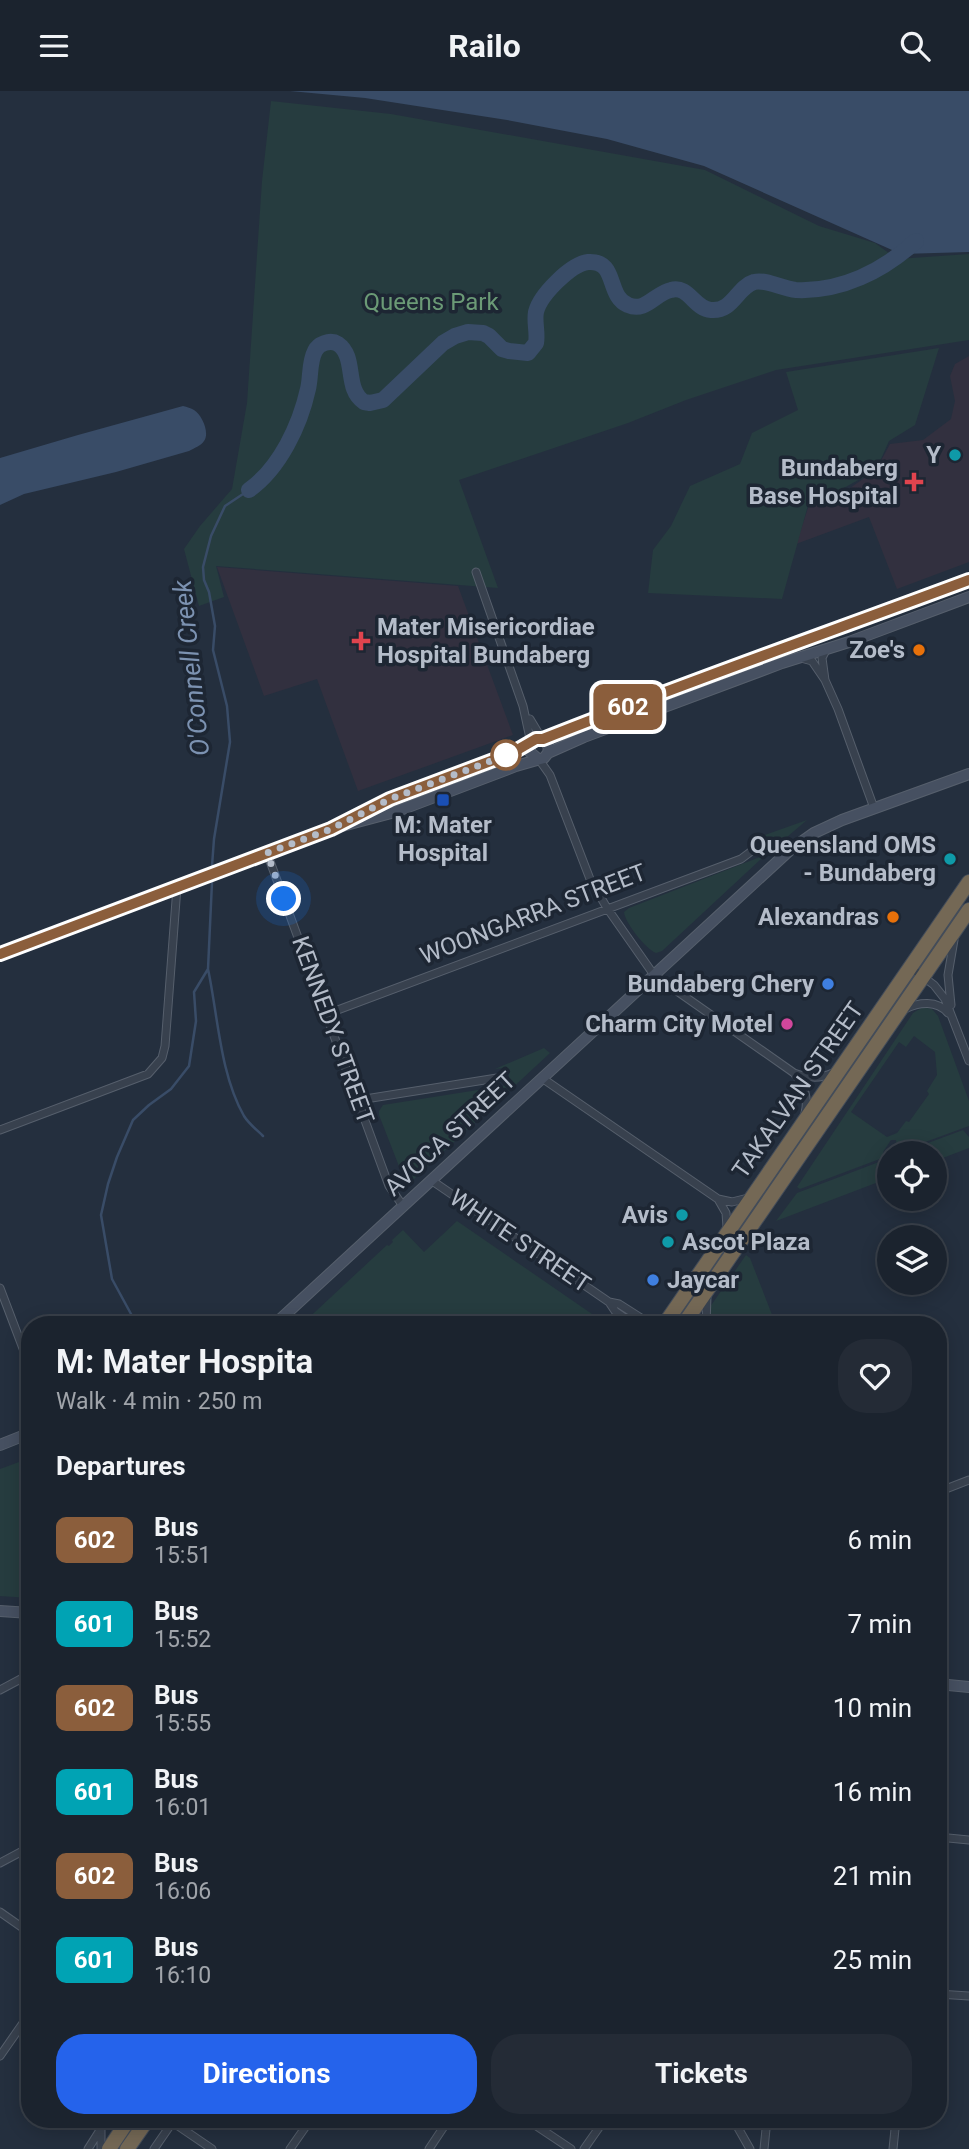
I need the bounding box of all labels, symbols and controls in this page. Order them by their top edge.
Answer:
icon: menu [35,27,73,65]
text: Railo [448,27,521,65]
icon: search [896,27,934,65]
park label: Queens Park [363,288,499,316]
place label: Y [926,441,941,469]
marker: Y [947,447,963,463]
place label: Bundaberg Base Hospital [749,454,898,510]
marker: Bundaberg Base Hospital [904,472,924,492]
water label: O'Connell Creek [167,577,215,757]
place label: Mater Misericordiae Hospital Bundaberg [377,613,595,669]
marker: Mater Misericordiae Hospital Bundaberg [351,631,371,651]
place label: Zoe's [849,636,905,664]
marker: Zoe's [911,642,927,658]
line badge: 602 [588,684,668,730]
text: 602 [607,693,649,721]
unlabelled marker [491,740,521,770]
marker: M: Mater Hospital [435,792,451,808]
place label: M: Mater Hospital [394,811,492,867]
place label: Queensland OMS - Bundaberg [750,831,936,887]
marker: Queensland OMS - Bundaberg [942,851,958,867]
street label: WOONGARRA STREET [416,858,650,970]
your location [266,881,301,916]
place label: Alexandras [758,903,879,931]
marker: Alexandras [885,909,901,925]
street label: KENNEDY STREET [286,932,380,1128]
place label: Bundaberg Chery [628,970,815,998]
marker: Bundaberg Chery [820,976,836,992]
street label: TAKALVAN STREET [727,996,869,1184]
place label: Charm City Motel [585,1010,773,1038]
marker: Charm City Motel [779,1016,795,1032]
street label: AVOCA STREET [379,1066,521,1202]
map controls [877,1141,947,1295]
button: locate [877,1141,947,1211]
street label: WHITE STREET [444,1184,596,1298]
place label: Avis [622,1201,668,1229]
marker: Avis [674,1207,690,1223]
button: layers [877,1225,947,1295]
place label: Ascot Plaza [682,1228,810,1256]
marker: Ascot Plaza [660,1234,676,1250]
place label: Jaycar [667,1266,739,1294]
marker: Jaycar [645,1272,661,1288]
button: heart [838,1339,912,1413]
text: M: Mater Hospita [56,1342,313,1381]
text: Walk · 4 min · 250 m [56,1388,262,1415]
text: Departures [56,1451,186,1481]
text: Bus [154,1512,199,1542]
text: 6 min [847,1525,912,1555]
text: 602 [74,1526,115,1554]
text: 15:51 [154,1542,211,1569]
text: Bus [154,1596,199,1626]
text: 7 min [847,1609,912,1639]
text: 601 [74,1610,115,1638]
text: 15:52 [154,1626,211,1653]
text: Bus [154,1680,199,1710]
text: 10 min [833,1693,912,1723]
text: 602 [74,1694,115,1722]
text: 15:55 [154,1710,211,1737]
text: Bus [154,1764,199,1794]
text: 16 min [833,1777,912,1807]
text: 601 [74,1778,115,1806]
text: 16:01 [154,1794,211,1821]
text: Bus [154,1848,199,1878]
text: 21 min [833,1861,912,1891]
text: 602 [74,1862,115,1890]
text: 16:06 [154,1878,211,1905]
text: Bus [154,1932,199,1962]
text: 25 min [833,1945,912,1975]
text: 601 [74,1946,115,1974]
text: 16:10 [154,1962,211,1989]
button: Directions [56,2034,477,2114]
button: Tickets [491,2034,912,2114]

